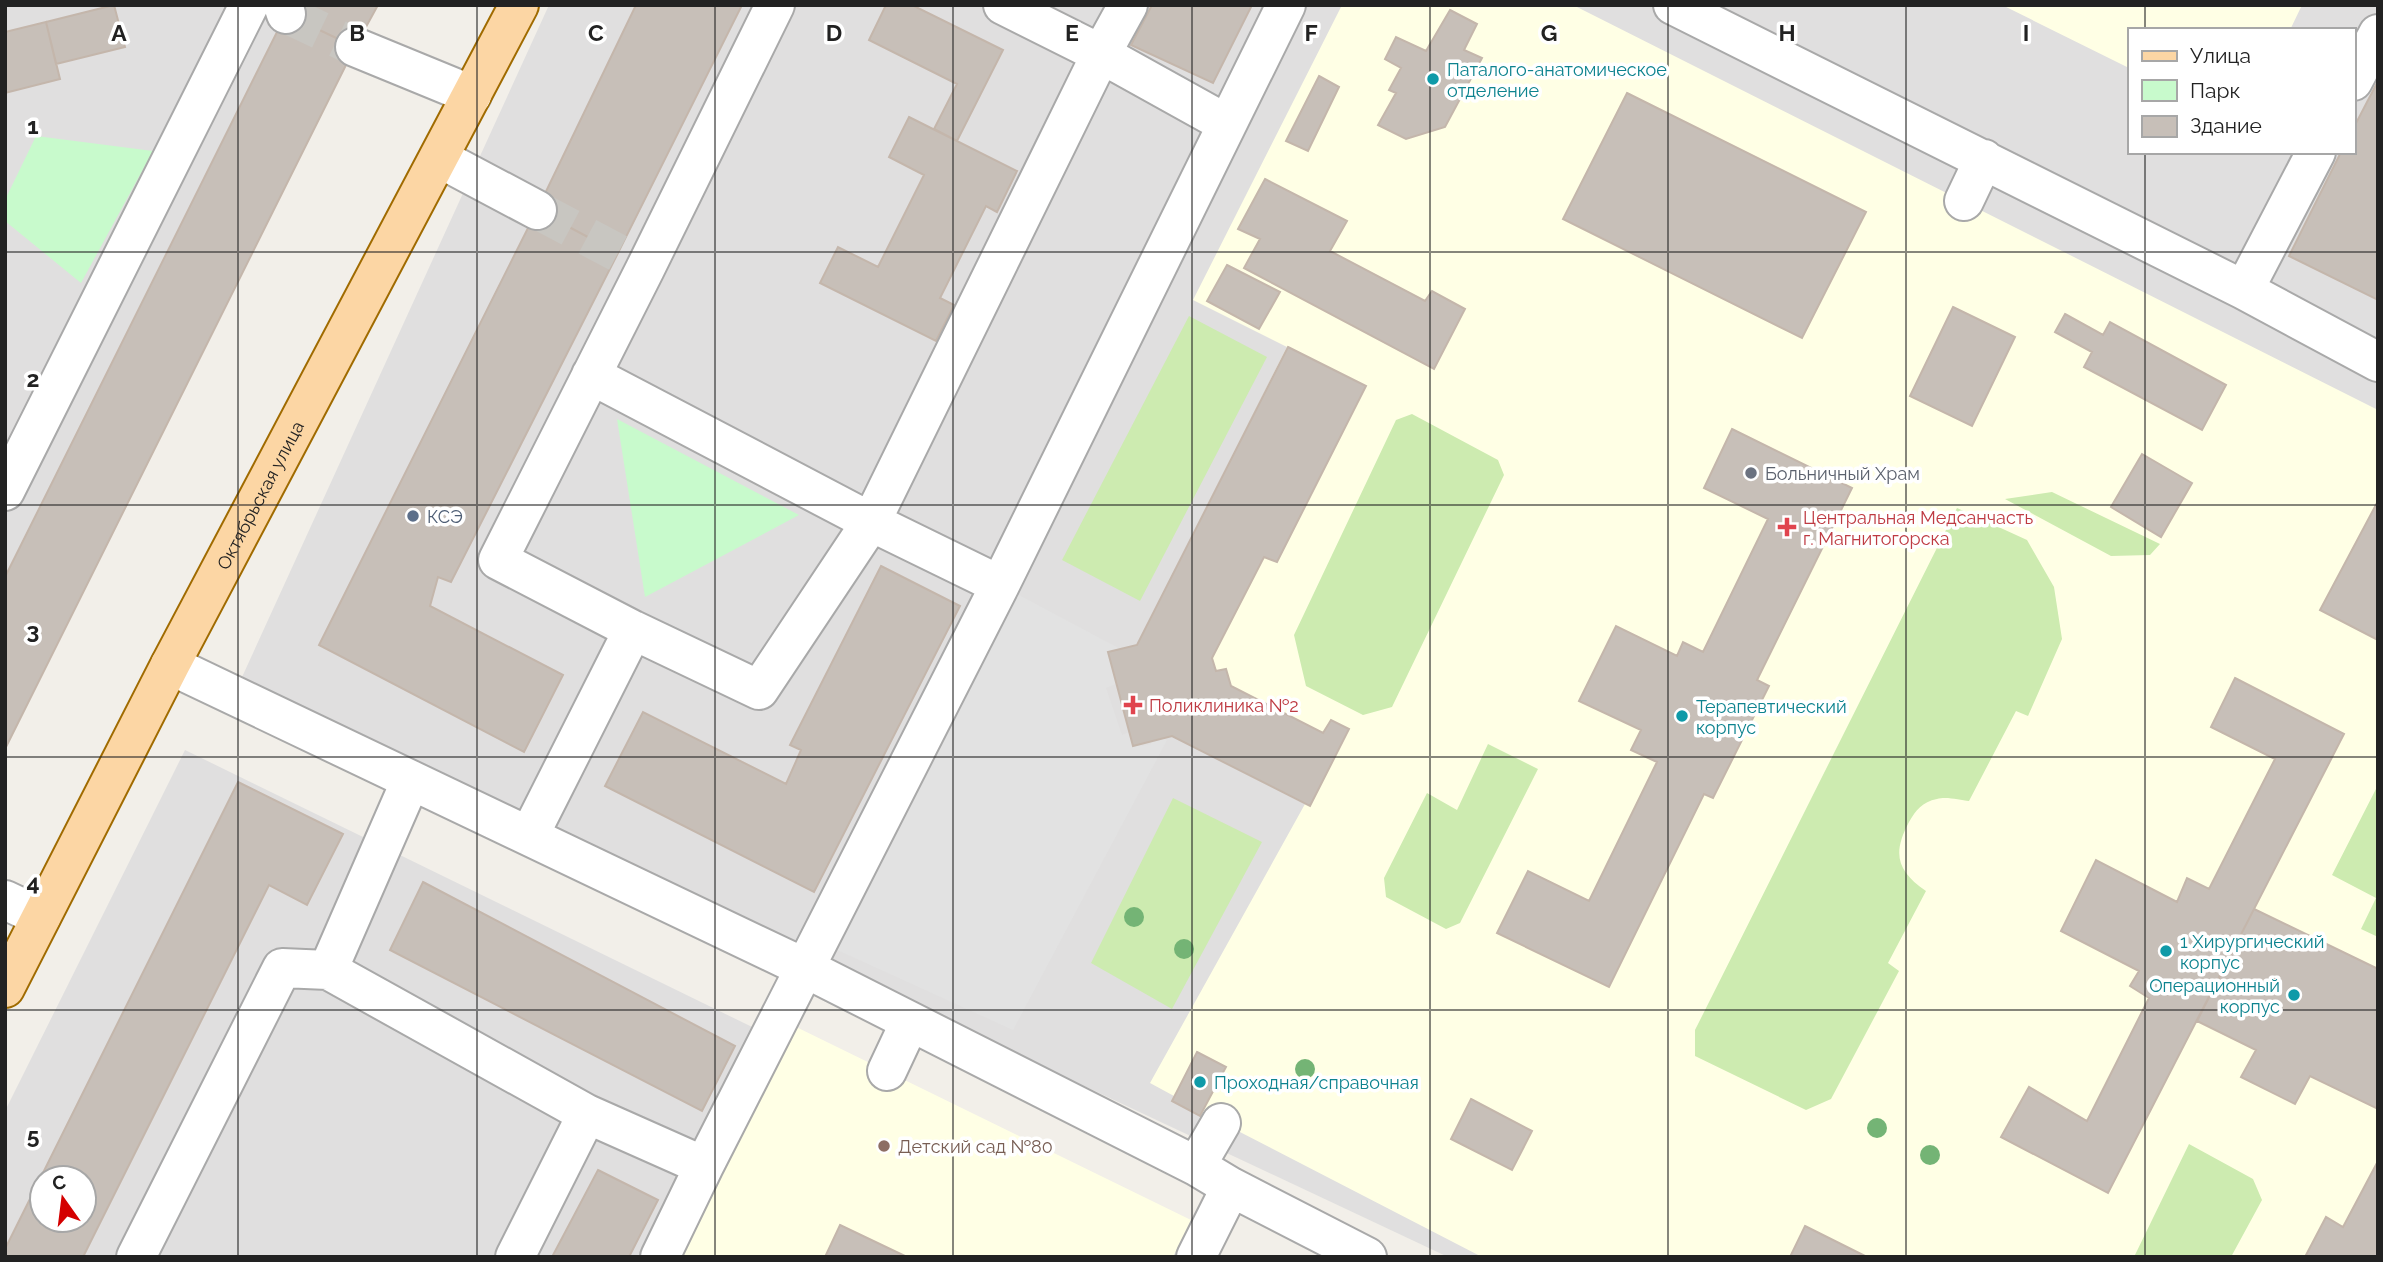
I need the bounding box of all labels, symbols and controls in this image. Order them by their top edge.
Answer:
text: A [111,19,127,46]
text: B [349,19,365,46]
text: C [588,19,604,46]
text: D [826,19,842,46]
text: E [1065,19,1079,46]
text: F [1304,19,1318,46]
text: G [1541,19,1557,46]
text: H [1778,19,1796,46]
text: I [2023,19,2029,46]
legend [2128,28,2355,154]
text: Улица [2190,43,2251,68]
place label: Паталого-анатомическое отделение [1447,59,1667,101]
marker: Паталого-анатомическое отделение [1425,71,1441,87]
text: Парк [2190,78,2240,103]
text: 1 [27,112,39,139]
text: Здание [2190,113,2262,138]
text: 2 [27,365,39,392]
street label: Октябрьская улица [212,417,308,573]
place label: Больничный Храм [1765,463,1920,484]
marker: Больничный Храм [1743,465,1759,481]
place label: КСЭ [427,506,463,527]
place label: Центральная Медсанчасть г. Магнитогорска [1803,507,2033,549]
marker: КСЭ [405,508,421,524]
marker: Центральная Медсанчасть г. Магнитогорска [1777,517,1797,537]
text: 3 [27,617,39,644]
marker: Поликлиника №2 [1123,695,1143,715]
place label: Поликлиника №2 [1149,695,1299,716]
place label: Терапевтический корпус [1696,696,1847,738]
marker: Терапевтический корпус [1674,708,1690,724]
text: 4 [26,869,40,896]
place label: 1 Хирургический корпус [2180,931,2324,973]
marker: 1 Хирургический корпус [2158,943,2174,959]
place label: Операционный корпус [2149,975,2280,1017]
marker: Операционный корпус [2286,987,2302,1003]
place label: Проходная/справочная [1214,1072,1419,1093]
marker: Проходная/справочная [1192,1074,1208,1090]
text: 5 [27,1122,40,1149]
place label: Детский сад №80 [898,1136,1053,1157]
marker: Детский сад №80 [876,1138,892,1154]
north arrow [28,1164,98,1234]
text: С [50,1170,68,1195]

